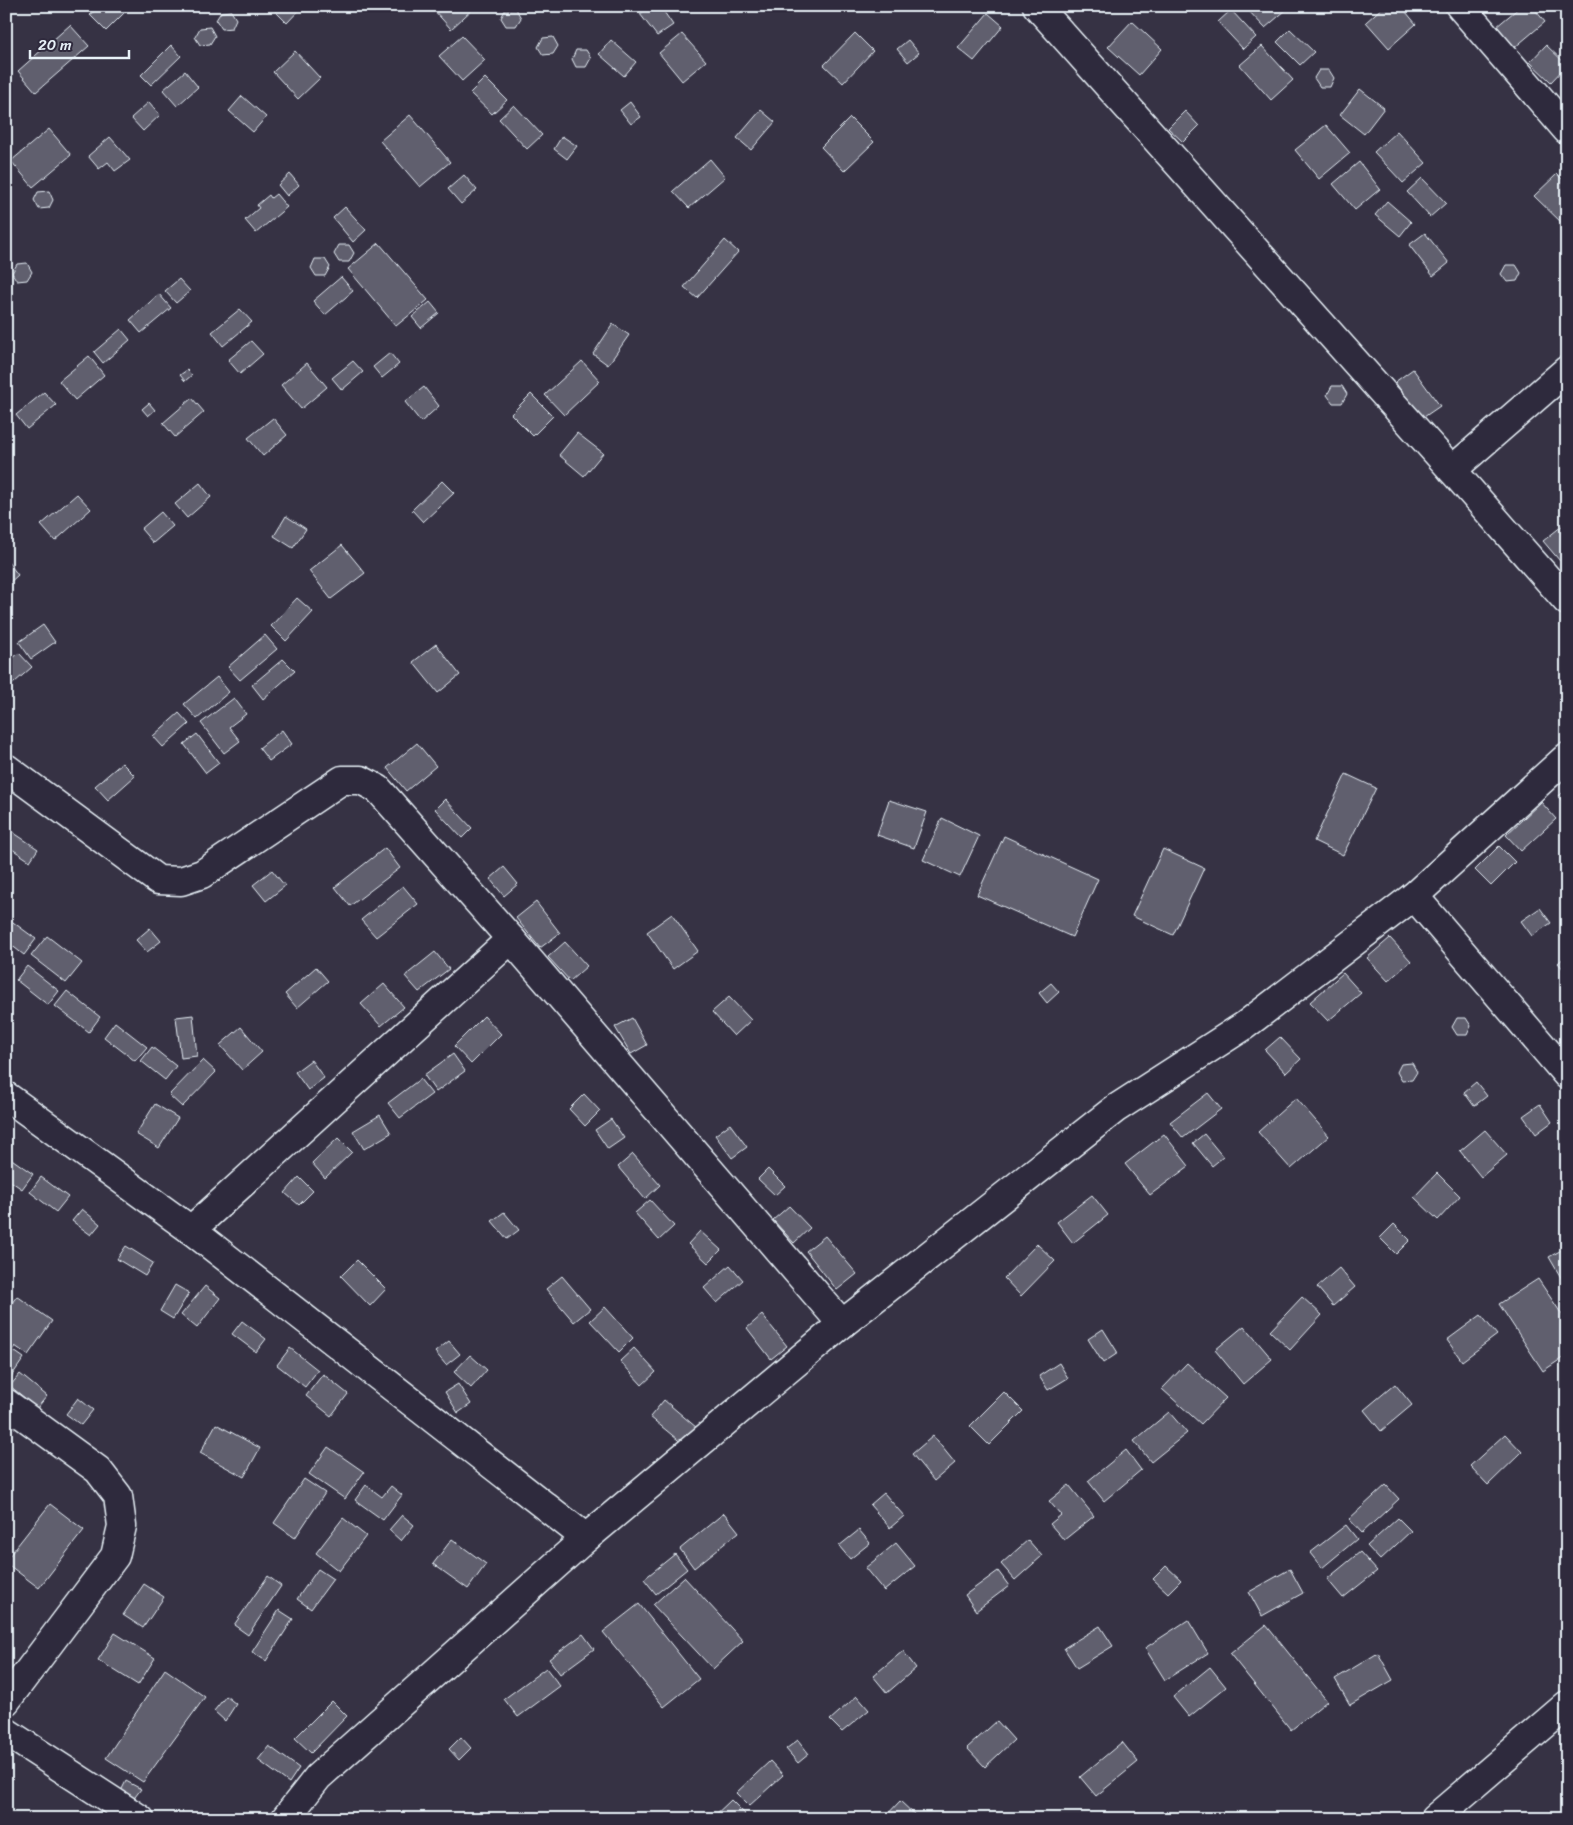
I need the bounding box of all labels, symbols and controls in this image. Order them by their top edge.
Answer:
scale bar [30,28,129,60]
text: 20 m [38,32,72,58]

